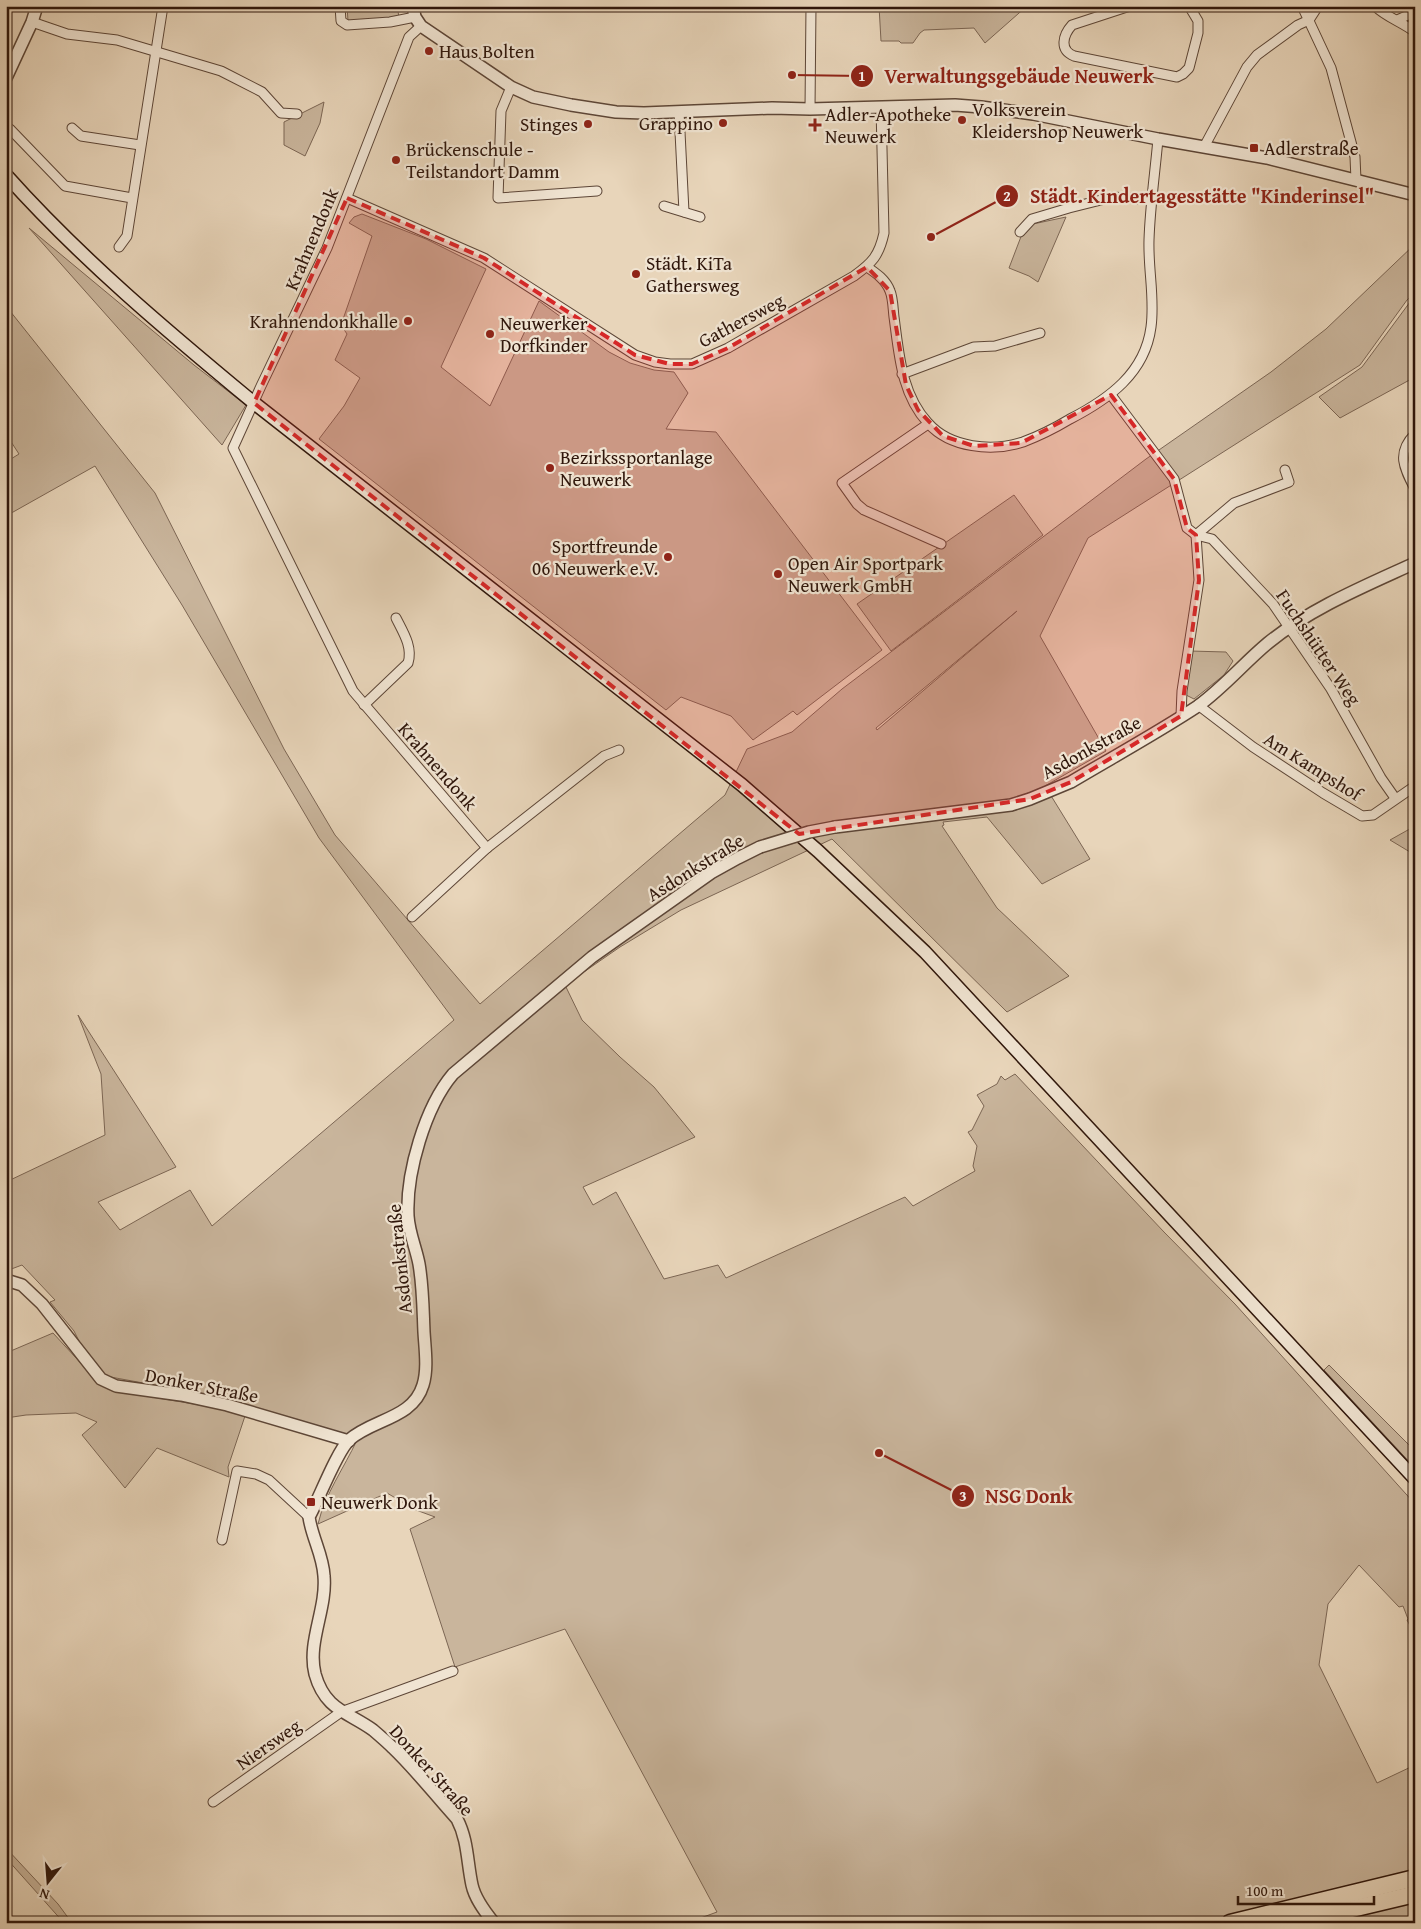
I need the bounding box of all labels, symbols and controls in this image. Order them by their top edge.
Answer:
place label: Haus Bolten [439,37,535,65]
marker: Haus Bolten [423,45,435,57]
callout: Verwaltungsgebäude Neuwerk [849,59,1164,94]
text: Verwaltungsgebäude Neuwerk [884,61,1154,90]
text: 1 [858,65,866,86]
place label: Volksverein Kleidershop Neuwerk [972,95,1144,145]
place label: Adler-Apotheke Neuwerk [825,100,951,150]
place label: Grappino [639,109,713,137]
place label: Stinges [520,110,578,138]
marker: Volksverein Kleidershop Neuwerk [956,114,968,126]
marker: Grappino [717,117,729,129]
marker: Stinges [582,118,594,130]
marker: Adler-Apotheke Neuwerk [809,119,821,131]
place label: Adlerstraße [1264,134,1359,162]
place label: Brückenschule - Teilstandort Damm [406,135,560,185]
marker: Adlerstraße [1248,142,1260,154]
marker: Brückenschule - Teilstandort Damm [390,154,402,166]
callout: Städt. Kindertagesstätte "Kinderinsel" [995,178,1384,213]
text: Städt. Kindertagesstätte "Kinderinsel" [1030,181,1374,210]
street label: Krahnendonk [277,183,345,295]
text: 2 [1003,185,1011,206]
place label: Städt. KiTa Gathersweg [646,249,740,299]
marker: Städt. KiTa Gathersweg [630,268,642,280]
street label: Gathersweg [693,285,789,354]
place label: Krahnendonkhalle [250,307,398,335]
place label: Neuwerker Dorfkinder [500,309,588,359]
marker: Krahnendonkhalle [402,315,414,327]
marker: Neuwerker Dorfkinder [484,328,496,340]
place label: Bezirkssportanlage Neuwerk [560,443,713,493]
marker: Bezirkssportanlage Neuwerk [544,462,556,474]
place label: Sportfreunde 06 Neuwerk e.V. [532,532,658,582]
place label: Open Air Sportpark Neuwerk GmbH [788,549,943,599]
marker: Sportfreunde 06 Neuwerk e.V. [662,551,674,563]
marker: Open Air Sportpark Neuwerk GmbH [772,568,784,580]
street label: Fuchshütter Weg [1270,583,1369,711]
street label: Asdonkstraße [1036,708,1146,786]
street label: Krahnendonk [392,716,485,817]
street label: Am Kampshof [1258,725,1369,808]
street label: Asdonkstraße [641,826,749,908]
street label: Asdonkstraße [379,1203,419,1315]
street label: Donker Straße [143,1360,261,1410]
callout: NSG Donk [950,1478,1082,1513]
text: NSG Donk [985,1481,1073,1510]
text: 3 [959,1485,967,1506]
place label: Neuwerk Donk [321,1488,438,1516]
marker: Neuwerk Donk [305,1496,317,1508]
street label: Niersweg [230,1711,307,1777]
street label: Donker Straße [383,1718,481,1822]
north arrow [22,1856,72,1906]
scale bar [1238,1874,1375,1906]
text: 100 m [1246,1880,1284,1901]
text: N [36,1883,52,1905]

